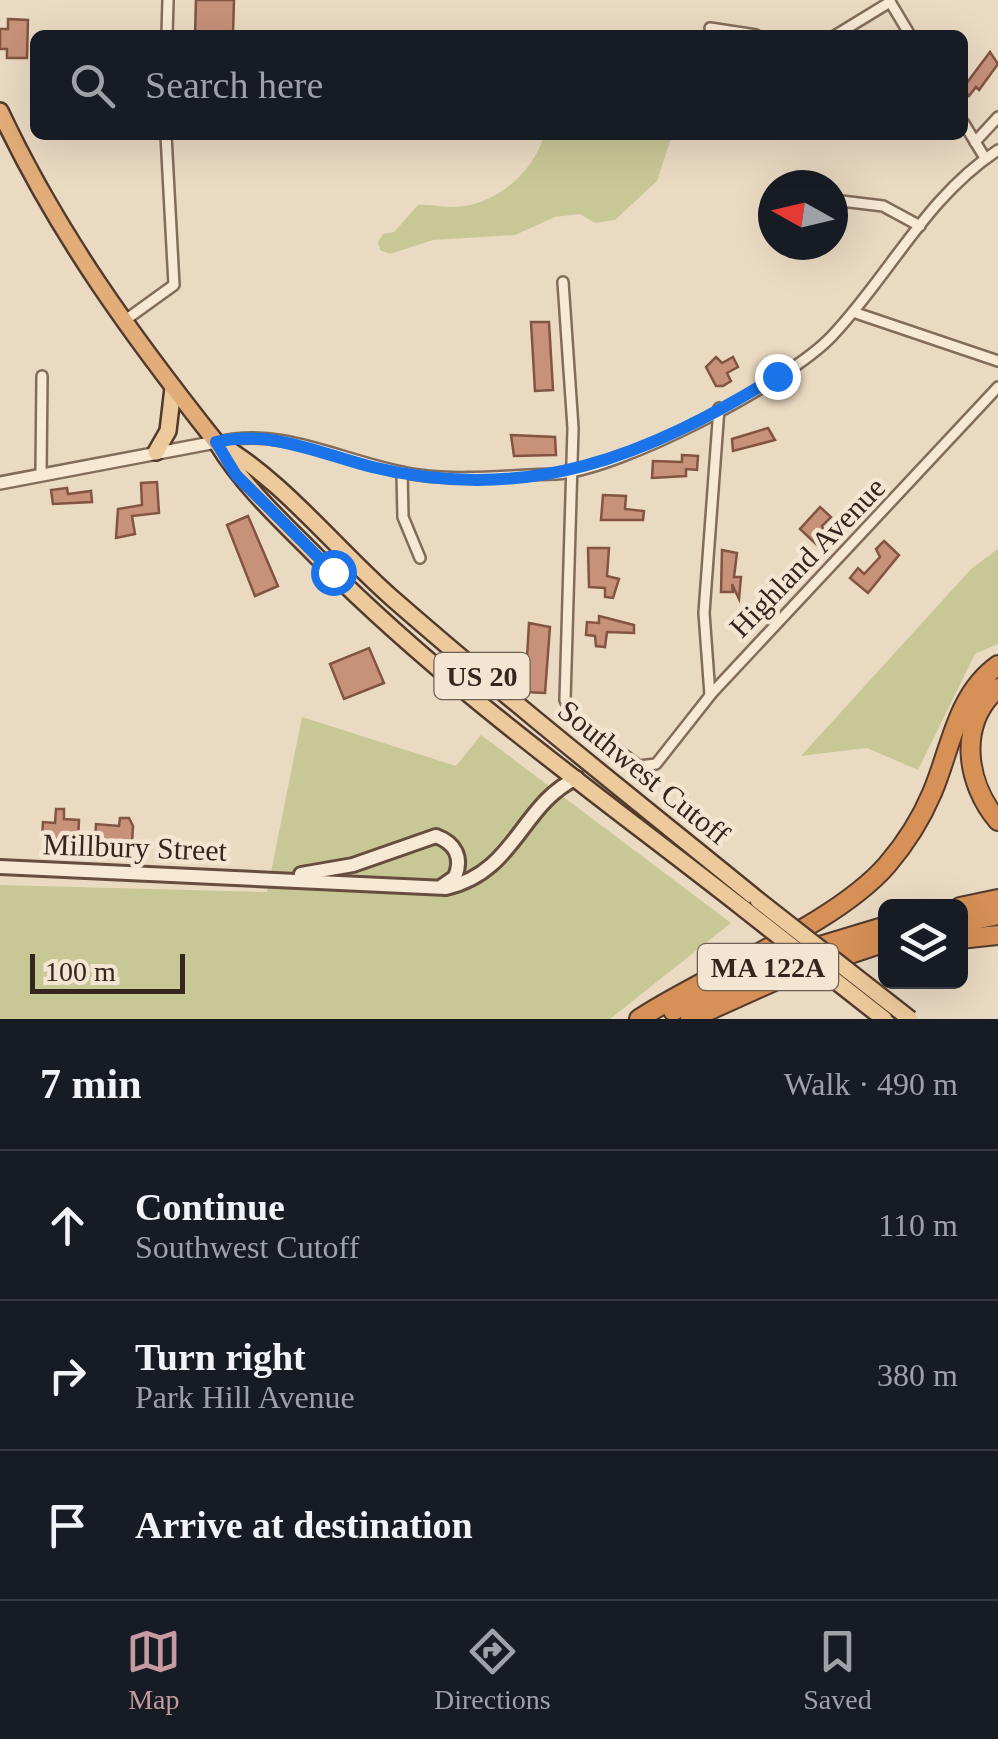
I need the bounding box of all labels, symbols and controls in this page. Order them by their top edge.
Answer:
search box [30,30,968,140]
icon: search [65,58,120,113]
text: Search here [145,64,323,106]
north arrow [758,170,848,260]
route end [755,354,801,400]
street label: Highland Avenue [723,471,891,643]
route start [311,550,357,596]
road number: US 20 [434,653,530,699]
street label: Southwest Cutoff [552,693,736,851]
street label: Millbury Street [42,827,228,867]
map controls [878,899,968,989]
button: layers [878,899,968,989]
road number: MA 122A [698,944,838,990]
scale bar [30,949,185,994]
text: 100 m [45,956,116,987]
text: 7 min [40,1061,142,1107]
text: Walk · 490 m [784,1066,958,1102]
text: Continue [135,1186,285,1228]
icon: ahead [40,1198,95,1253]
text: 110 m [878,1207,958,1243]
text: Southwest Cutoff [135,1229,359,1265]
text: Turn right [135,1336,306,1378]
icon: right [40,1348,95,1403]
text: 380 m [877,1357,958,1393]
text: Park Hill Avenue [135,1379,355,1415]
icon: arrive [40,1498,95,1553]
text: Arrive at destination [135,1504,473,1546]
tab: Map [126,1624,181,1716]
tab: Directions [434,1624,551,1716]
tab: Saved [803,1624,872,1716]

